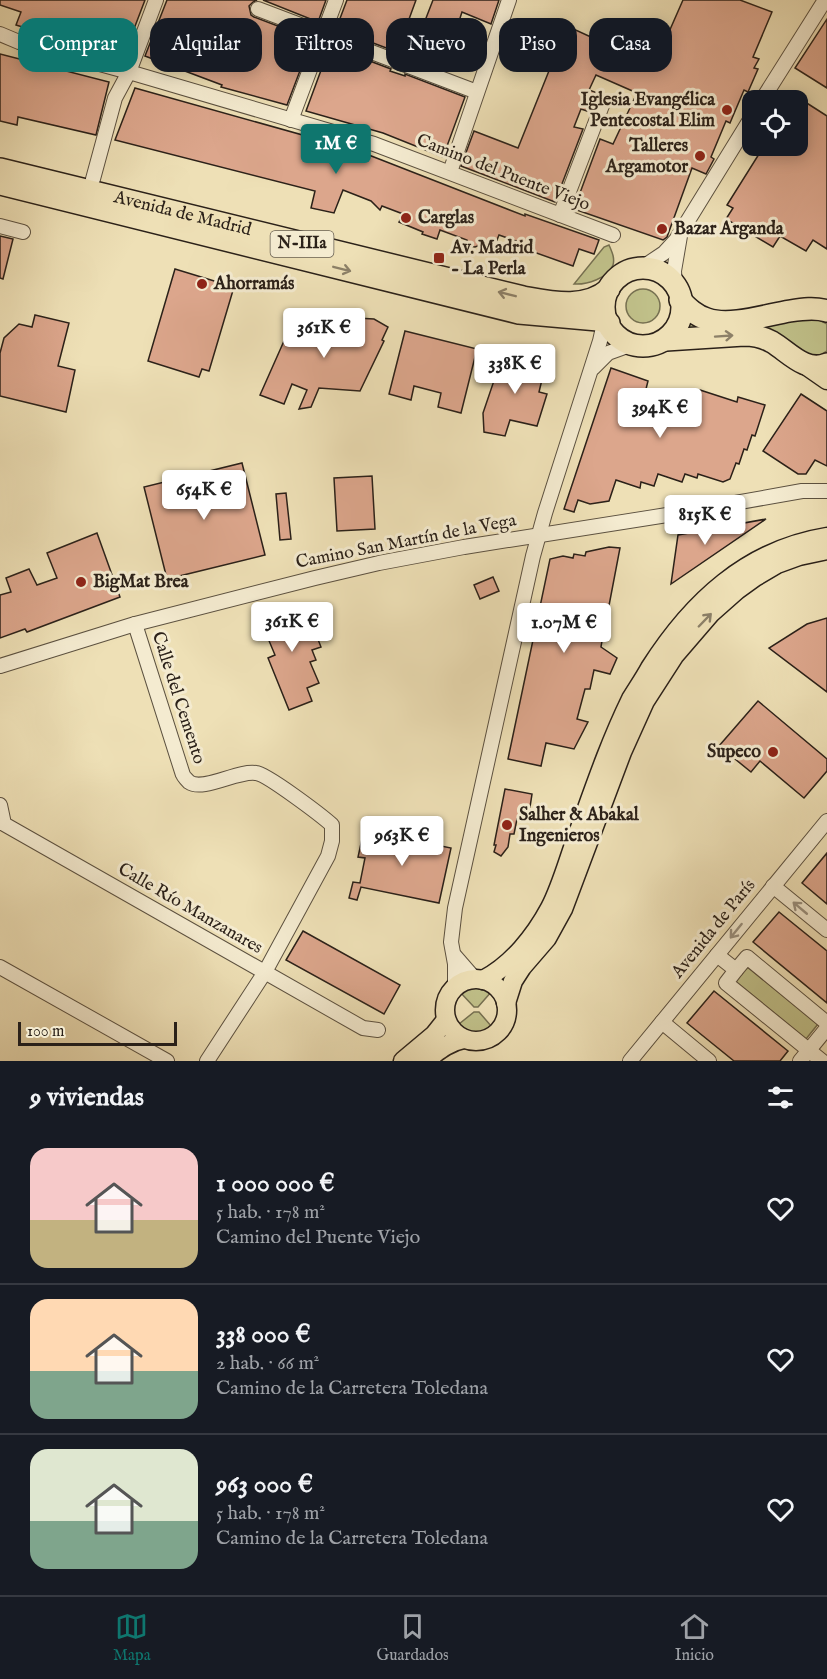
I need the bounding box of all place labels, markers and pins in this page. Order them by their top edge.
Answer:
place label: Iglesia Evangélica Pentecostal Elim [581,89,716,133]
marker: Iglesia Evangélica Pentecostal Elim [720,103,734,117]
pin: 1M € [300,124,372,175]
place label: Talleres Argamotor [605,135,689,179]
marker: Talleres Argamotor [693,149,707,163]
place label: Carglas [418,207,475,230]
marker: Carglas [399,211,413,225]
place label: Bazar Arganda [674,218,785,241]
marker: Bazar Arganda [655,222,669,236]
place label: Av. Madrid - La Perla [450,237,534,281]
marker: Av. Madrid - La Perla [432,251,446,265]
place label: Ahorramás [213,273,295,296]
marker: Ahorramás [195,277,209,291]
pin: 361K € [275,308,373,359]
pin: 338K € [466,344,564,395]
pin: 394K € [611,388,709,439]
pin: 654K € [155,470,253,521]
pin: 815K € [656,495,754,546]
place label: BigMat Brea [93,571,190,594]
marker: BigMat Brea [74,575,88,589]
pin: 361K € [243,602,341,653]
pin: 1.07M € [509,603,619,654]
place label: Supeco [707,741,761,764]
marker: Supeco [766,745,780,759]
place label: Salher & Abakal Ingenieros [519,804,640,848]
pin: 963K € [353,816,451,867]
marker: Salher & Abakal Ingenieros [500,818,514,832]

